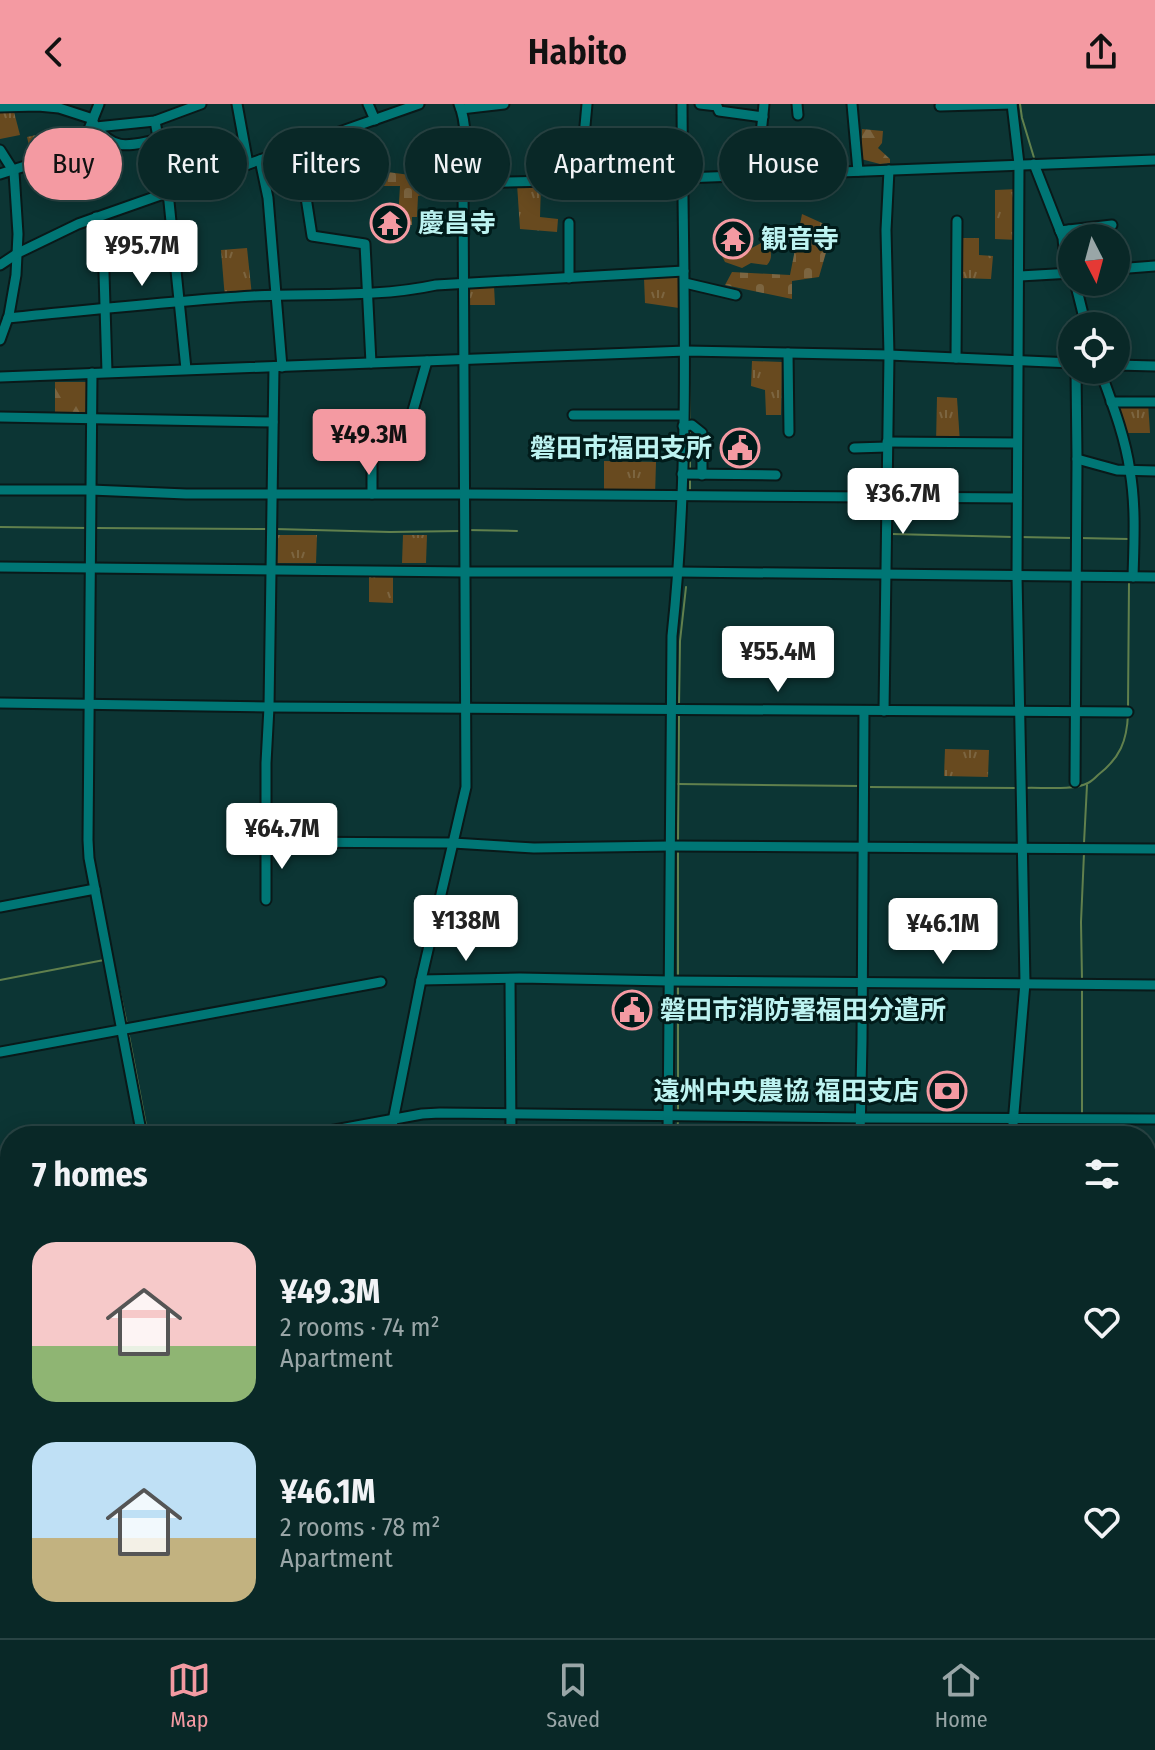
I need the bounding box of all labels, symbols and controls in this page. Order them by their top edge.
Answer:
icon: back [32,30,76,74]
text: Habito [528,30,627,74]
icon: share [1079,30,1123,74]
chip: Buy [24,128,122,200]
chip: Rent [138,128,247,200]
chip: Filters [263,128,389,200]
chip: New [405,128,510,200]
chip: Apartment [526,128,703,200]
chip: House [719,128,847,200]
temple icon: 慶昌寺 [369,202,411,244]
place label: 慶昌寺 [418,208,496,239]
temple icon: 観音寺 [712,218,754,260]
pin: ¥95.7M [77,220,207,288]
place label: 観音寺 [761,224,839,255]
north arrow [1058,224,1130,296]
map controls [1058,224,1130,384]
text: ¥95.7M [104,230,180,261]
button: locate [1058,312,1130,384]
pin: ¥49.3M [304,409,434,477]
text: ¥49.3M [331,419,407,450]
public building icon: 磐田市福田支所 [719,427,761,469]
place label: 磐田市福田支所 [530,433,712,464]
pin: ¥36.7M [838,468,968,536]
text: ¥36.7M [866,478,940,509]
pin: ¥55.4M [713,626,843,694]
text: ¥55.4M [740,636,816,667]
pin: ¥64.7M [217,803,347,871]
text: ¥64.7M [244,813,320,844]
pin: ¥138M [410,895,522,963]
pin: ¥46.1M [878,898,1008,966]
text: ¥138M [432,905,500,936]
text: ¥46.1M [907,908,979,939]
public building icon: 磐田市消防署福田分遣所 [611,989,653,1031]
place label: 磐田市消防署福田分遣所 [660,995,946,1026]
bank icon: 遠州中央農協 福田支店 [926,1070,968,1112]
place label: 遠州中央農協 福田支店 [654,1076,919,1107]
icon: filters [1080,1152,1124,1196]
text: 7 homes [32,1154,148,1195]
text: ¥49.3M [280,1271,380,1312]
icon: home [96,1274,192,1370]
icon: heart [1080,1300,1124,1344]
text: 2 rooms · 74 m² [280,1312,440,1343]
text: Apartment [280,1343,393,1374]
text: ¥46.1M [280,1471,375,1512]
icon: home [96,1474,192,1570]
icon: heart [1080,1500,1124,1544]
text: 2 rooms · 78 m² [280,1512,441,1543]
text: Apartment [280,1543,393,1574]
tab: Map [167,1658,211,1733]
tab: Saved [546,1658,600,1733]
tab: Home [935,1658,988,1733]

